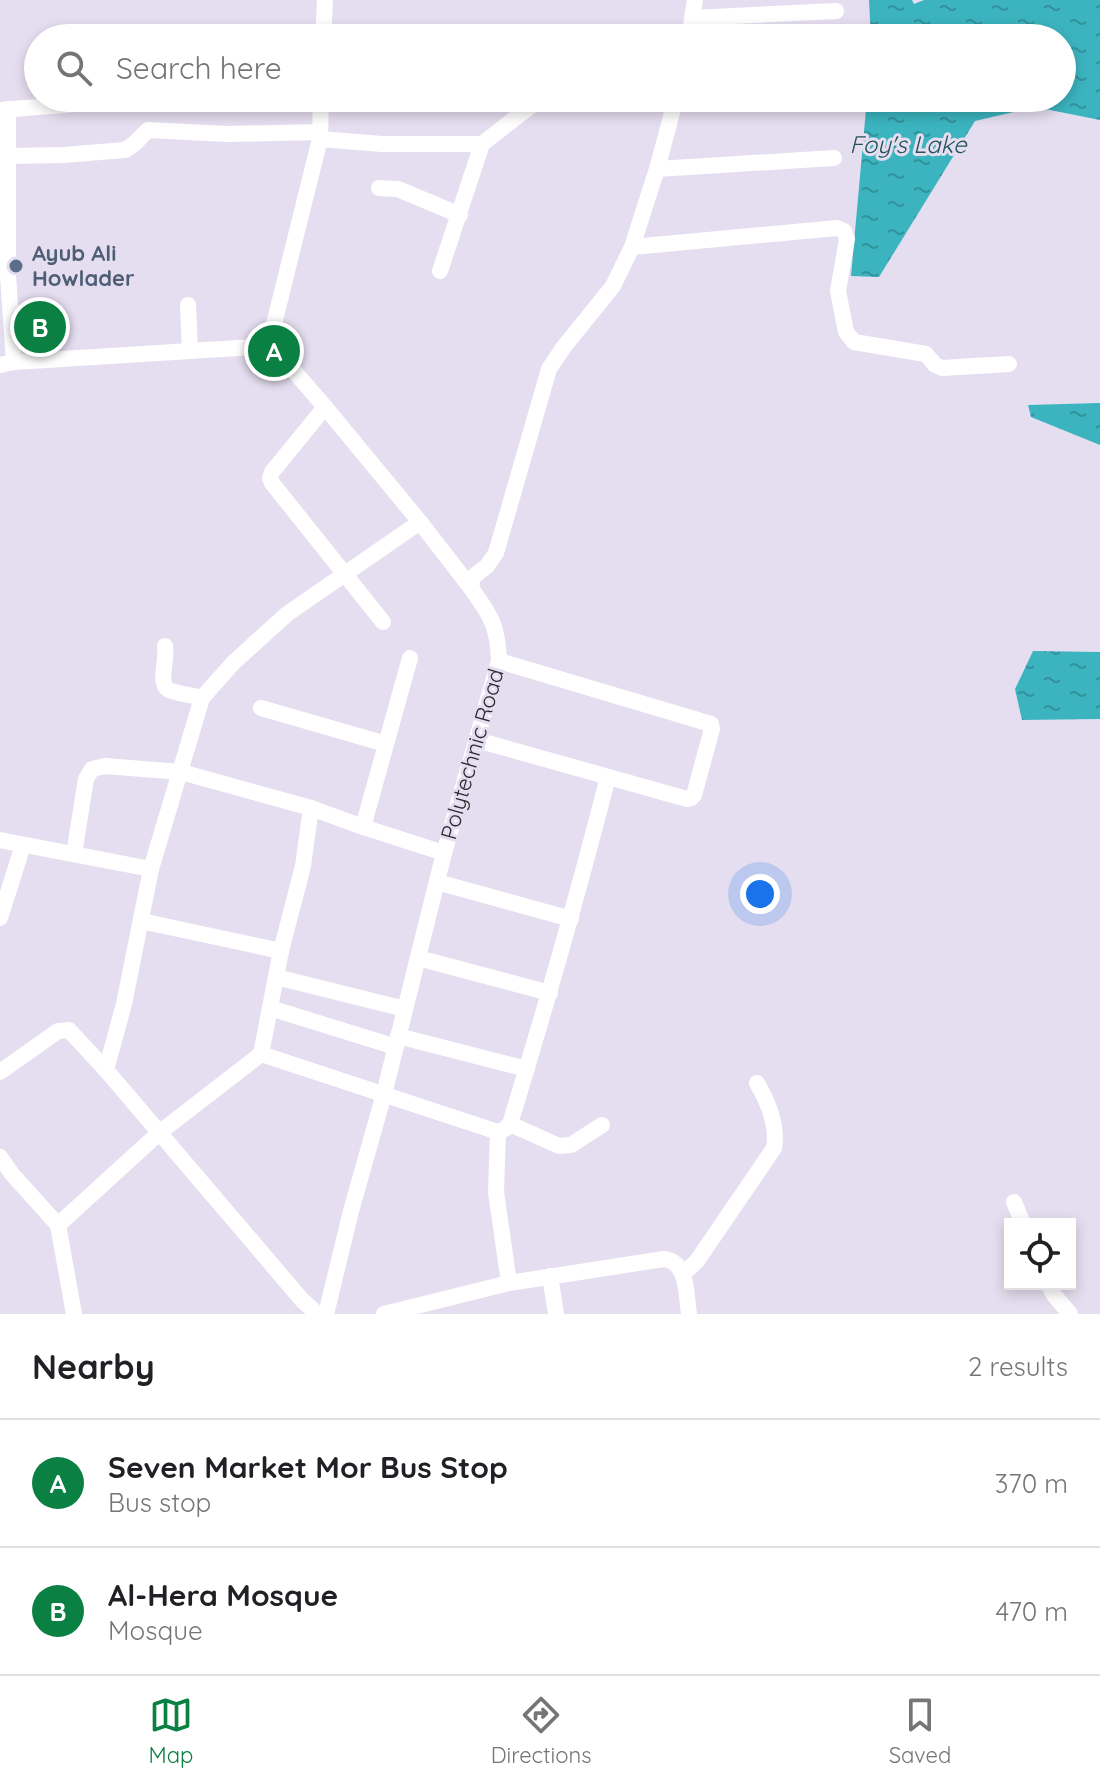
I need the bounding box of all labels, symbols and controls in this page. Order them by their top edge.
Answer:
search box [24,24,1076,112]
icon: search [52,46,96,90]
text: Search here [116,49,282,87]
water label: Foy's Lake [850,129,968,159]
place label: Ayub Ali Howlader [32,239,135,292]
marker: Ayub Ali Howlader [7,257,25,275]
pin: B [14,297,66,357]
pin: A [248,321,300,381]
street label: Polytechnic Road [434,665,510,843]
your location [740,874,780,914]
map controls [1004,1218,1076,1290]
button: locate [1004,1218,1076,1290]
text: Nearby [32,1345,155,1388]
text: 2 results [968,1350,1068,1383]
text: Seven Market Mor Bus Stop [108,1448,508,1486]
text: A [50,1467,66,1500]
text: 370 m [995,1467,1068,1500]
text: Bus stop [108,1486,211,1519]
text: Al-Hera Mosque [108,1576,338,1614]
text: B [49,1595,67,1628]
text: 470 m [995,1595,1068,1628]
text: Mosque [108,1614,203,1647]
tab: Map [149,1693,193,1769]
tab: Directions [491,1693,591,1769]
tab: Saved [889,1693,951,1769]

